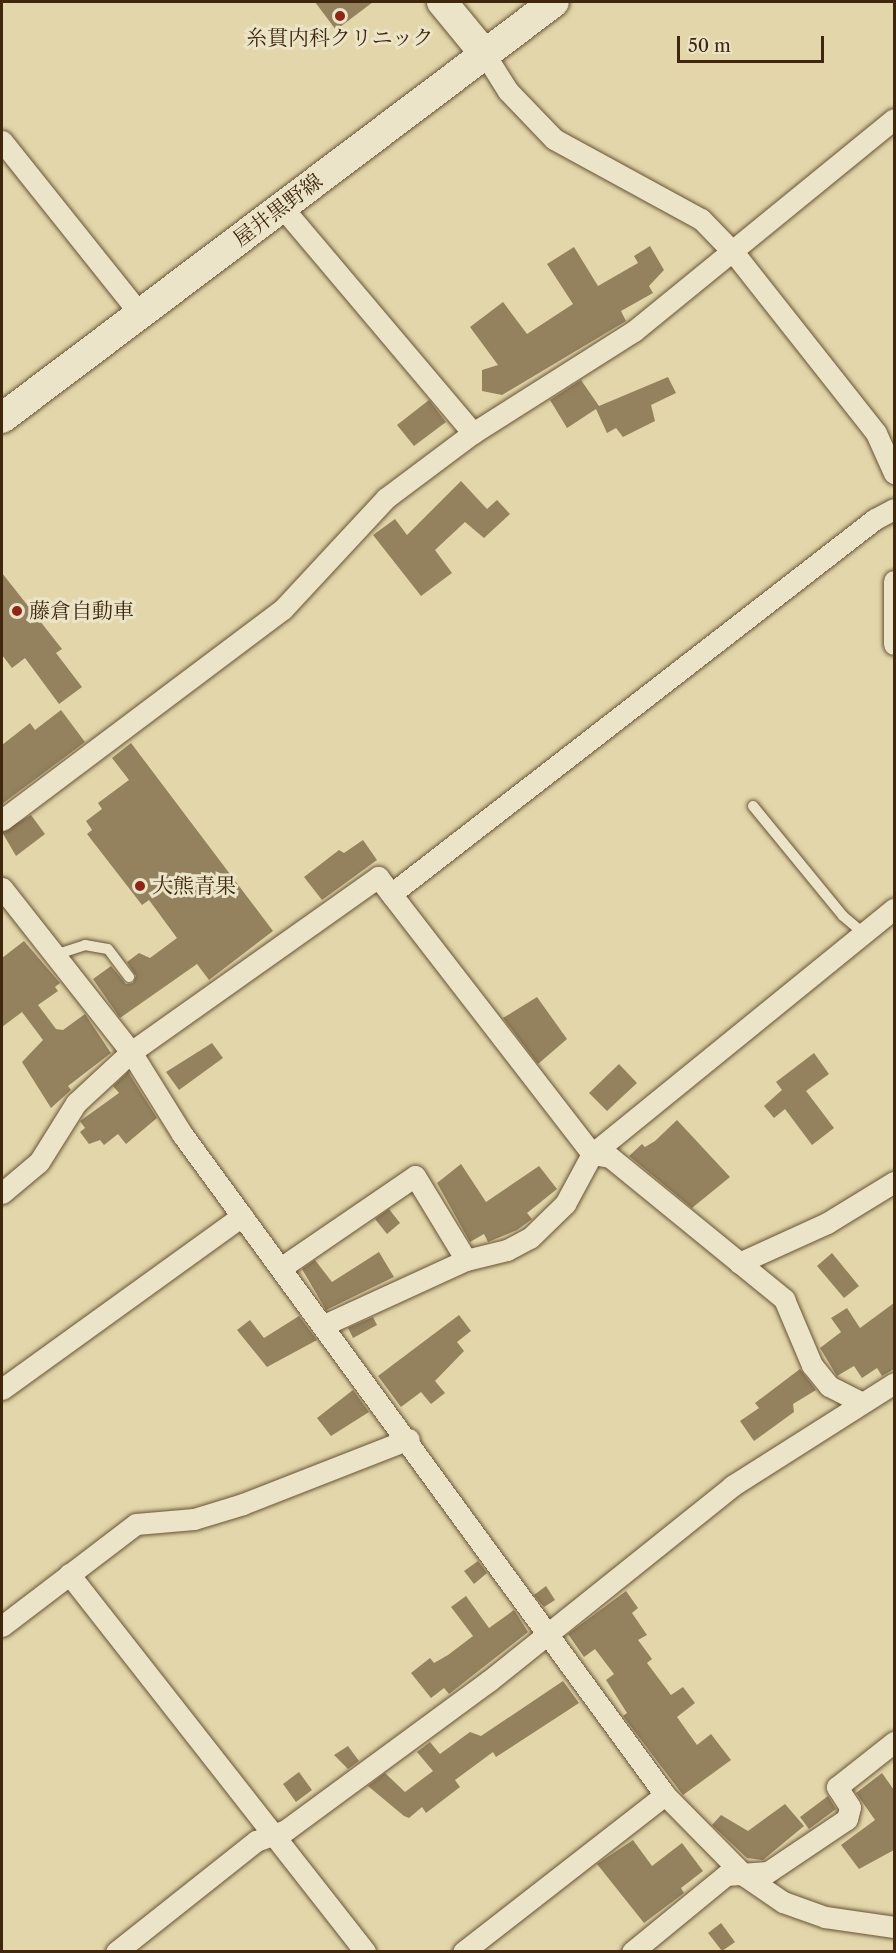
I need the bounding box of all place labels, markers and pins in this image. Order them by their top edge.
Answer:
marker: 糸貫内科クリニック [333,9,347,23]
place label: 糸貫内科クリニック [246,25,434,51]
place label: 藤倉自動車 [29,598,134,624]
marker: 藤倉自動車 [10,604,24,618]
place label: 大熊青果 [152,873,236,899]
marker: 大熊青果 [133,879,147,893]

